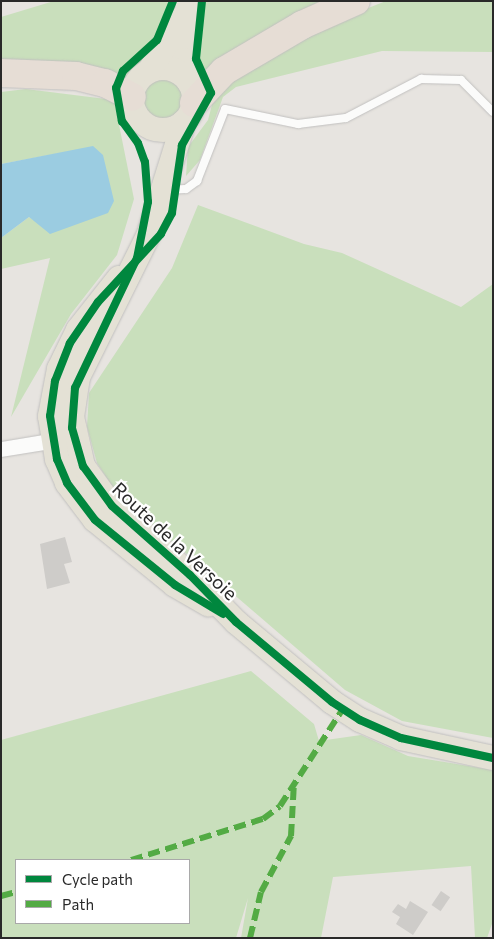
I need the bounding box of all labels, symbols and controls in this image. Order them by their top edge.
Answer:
street label: Route de la Versoie [108,477,242,605]
legend [15,859,190,924]
text: Cycle path [62,870,133,888]
text: Path [62,895,94,913]

